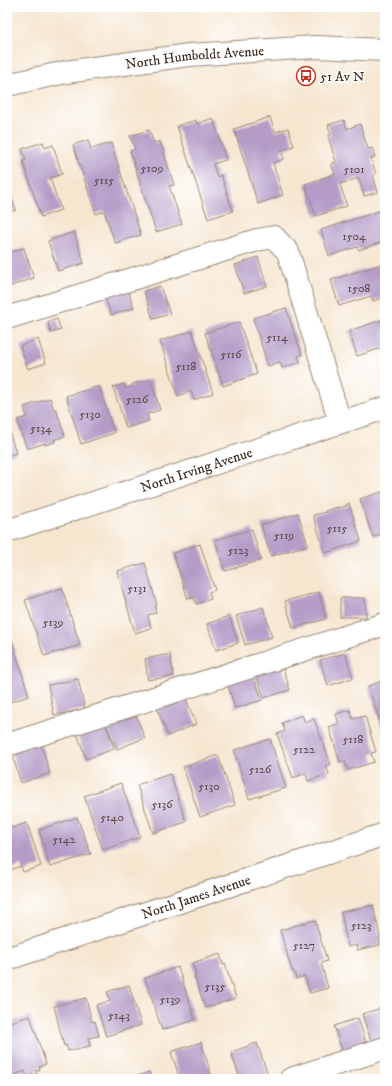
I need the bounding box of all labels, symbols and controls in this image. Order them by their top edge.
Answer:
street label: North Humboldt Avenue [124,42,265,74]
bus stop icon: 51 Av N [295,65,317,87]
place label: 51 Av N [320,68,365,86]
house number: 5109 [141,161,163,176]
house number: 5101 [343,162,365,177]
house number: 5115 [94,173,114,188]
house number: 1504 [342,229,367,244]
house number: 1508 [348,281,370,296]
house number: 5114 [266,330,289,345]
house number: 5116 [221,347,242,362]
house number: 5118 [176,359,196,374]
house number: 5126 [126,392,149,407]
house number: 5130 [79,407,101,422]
house number: 5134 [30,421,53,436]
street label: North Irving Avenue [138,444,255,497]
house number: 5115 [327,521,347,536]
house number: 5119 [274,528,294,543]
house number: 5123 [228,543,248,558]
house number: 5131 [127,581,147,596]
house number: 5139 [43,615,63,630]
house number: 5118 [343,732,363,747]
house number: 5122 [293,742,315,757]
house number: 5126 [249,762,272,777]
house number: 5130 [198,779,220,794]
house number: 5136 [151,797,173,812]
house number: 5140 [100,810,124,825]
house number: 5142 [52,832,76,847]
street label: North James Avenue [139,871,253,924]
house number: 5123 [351,918,371,933]
house number: 5127 [293,938,315,953]
house number: 5135 [205,979,225,994]
house number: 5139 [160,992,180,1007]
house number: 5143 [108,1008,130,1023]

